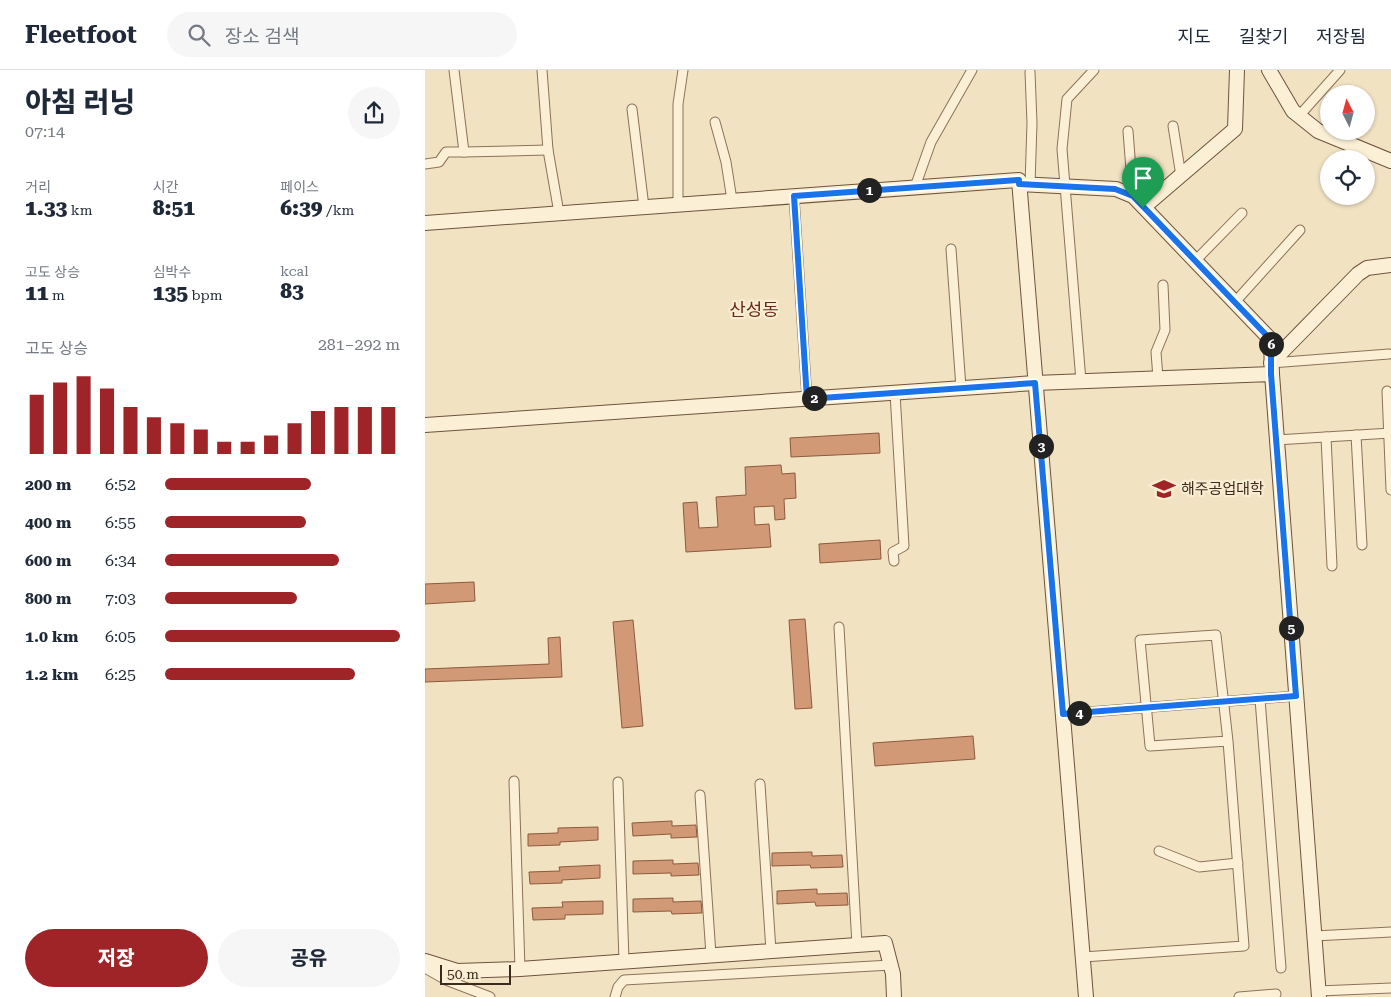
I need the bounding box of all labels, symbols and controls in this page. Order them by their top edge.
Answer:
search box [167,12,517,57]
text: Fleetfoot [25,21,137,49]
icon: search [185,21,213,49]
text: 장소 검색 [225,25,300,48]
text: 지도 [1178,26,1211,47]
text: 길찾기 [1239,26,1288,47]
text: 저장됨 [1316,26,1366,47]
north arrow [1320,85,1375,140]
map controls [1320,85,1375,205]
text: 아침 러닝 [25,86,135,119]
button: share [348,87,400,139]
text: 07:14 [25,122,65,141]
button: locate [1320,150,1375,205]
pin [1122,157,1164,208]
icon: arrive [1129,164,1157,192]
pin: 1 [857,178,881,202]
text: 거리 [25,179,51,195]
text: 시간 [153,179,178,195]
text: 페이스 [280,179,319,195]
text: 1 [866,182,873,198]
text: 1.33 [25,196,67,220]
text: 8:51 [153,196,195,220]
text: 6:39 [280,196,323,220]
text: km [67,202,92,218]
text: /km [323,202,354,218]
text: kcal [280,263,309,279]
text: 고도 상승 [25,264,80,280]
text: 심박수 [153,264,191,280]
text: 83 [280,279,304,303]
text: 11 [25,281,49,305]
text: 135 [153,281,188,305]
text: m [49,287,65,303]
text: bpm [188,287,222,303]
district label: 산성동 [729,299,779,320]
pin: 6 [1259,332,1283,356]
text: 281–292 m [318,335,400,354]
text: 6 [1268,336,1275,352]
text: 고도 상승 [25,339,88,358]
pin: 2 [801,386,827,410]
text: 2 [811,390,818,406]
pin: 3 [1029,434,1053,458]
text: 3 [1038,438,1045,454]
text: 200 m [25,475,71,494]
text: 6:52 [105,475,136,494]
school or university icon: 해주공업대학 [1151,476,1177,502]
place label: 해주공업대학 [1181,480,1264,498]
text: 400 m [25,513,71,532]
text: 6:55 [105,513,136,532]
text: 600 m [25,551,71,570]
text: 6:34 [105,551,136,570]
text: 800 m [25,589,71,608]
text: 7:03 [105,589,136,608]
pin: 5 [1279,616,1303,640]
text: 5 [1288,620,1295,636]
text: 1.0 km [25,627,78,646]
text: 6:05 [105,627,136,646]
text: 1.2 km [25,665,78,684]
text: 6:25 [105,665,136,684]
pin: 4 [1067,700,1091,726]
text: 4 [1076,705,1083,721]
button: 저장 [25,929,208,987]
button: 공유 [218,929,400,987]
scale bar [440,962,511,985]
text: 50 m [447,966,479,982]

